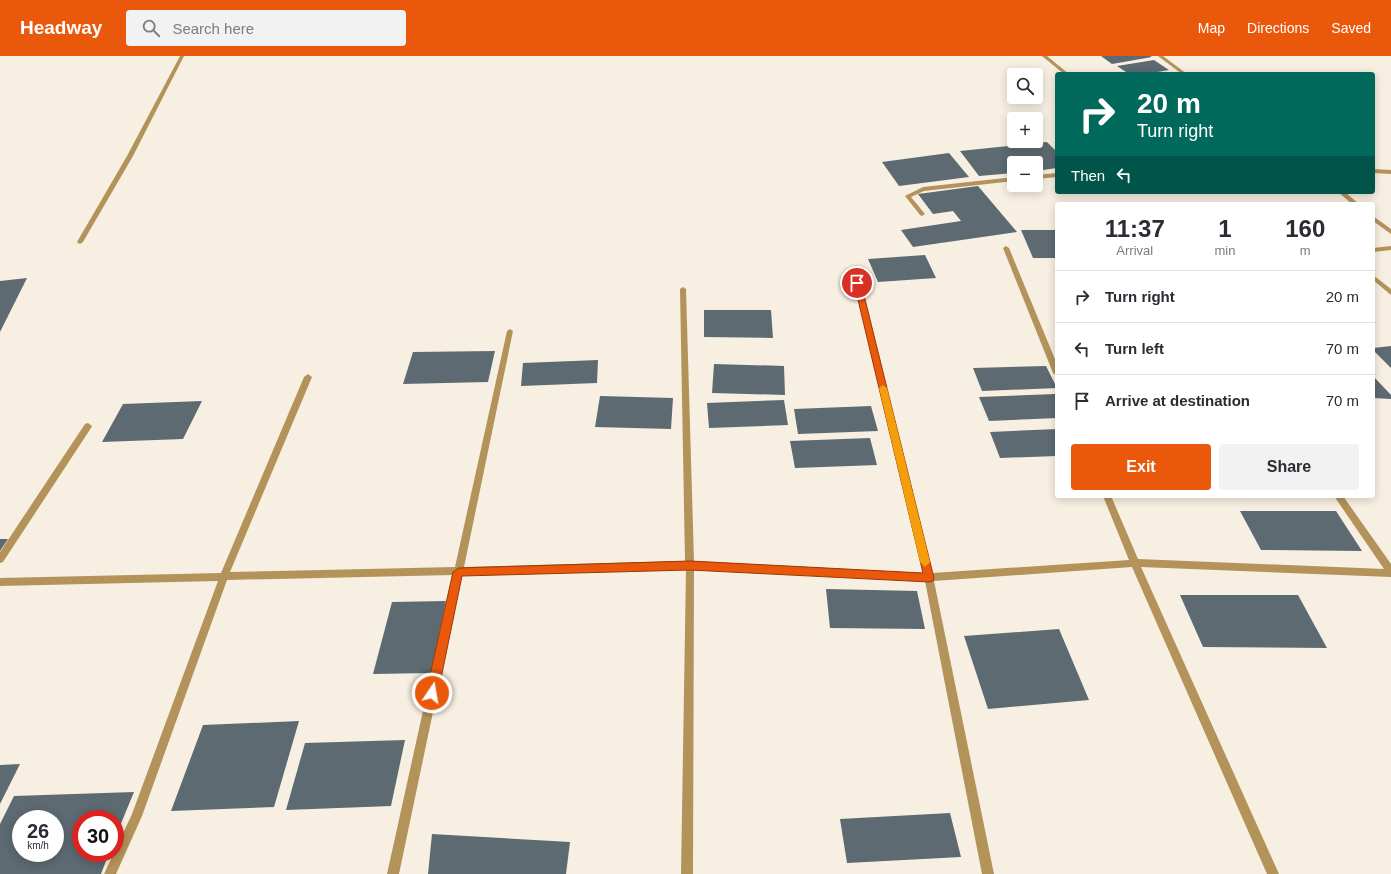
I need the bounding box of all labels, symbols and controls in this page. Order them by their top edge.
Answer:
search box [126,10,406,46]
text: Headway [20,17,102,38]
icon: search [140,17,162,39]
text: Search here [172,20,254,37]
text: Map [1198,20,1225,36]
text: Directions [1247,20,1309,36]
text: Saved [1331,20,1371,36]
map controls [1007,68,1043,192]
button: search [1007,68,1043,104]
icon: right [1071,88,1123,140]
text: 20 m [1137,88,1201,119]
button: + [1007,112,1043,148]
text: Turn right [1137,121,1213,141]
button: − [1007,156,1043,192]
icon: left [1113,164,1135,186]
text: Then [1071,167,1105,184]
text: 11:37 [1105,215,1165,242]
text: 1 [1218,215,1232,242]
text: 160 [1285,215,1325,242]
text: Arrival [1116,243,1153,258]
text: min [1215,243,1235,258]
text: m [1300,243,1311,258]
pin [840,266,874,300]
icon: arrive [846,272,868,294]
icon: right [1071,286,1093,308]
text: Turn right [1105,288,1175,305]
text: 20 m [1326,288,1359,305]
icon: left [1071,338,1093,360]
text: Turn left [1105,340,1164,357]
text: 70 m [1326,340,1359,357]
icon: arrive [1071,390,1093,412]
text: Arrive at destination [1105,392,1250,409]
text: 70 m [1326,392,1359,409]
button: Exit [1071,444,1211,490]
button: Share [1219,444,1359,490]
position arrow [411,672,453,714]
speed limit sign: 30 [72,810,124,862]
text: 26 [27,820,49,842]
text: km/h [27,840,49,851]

